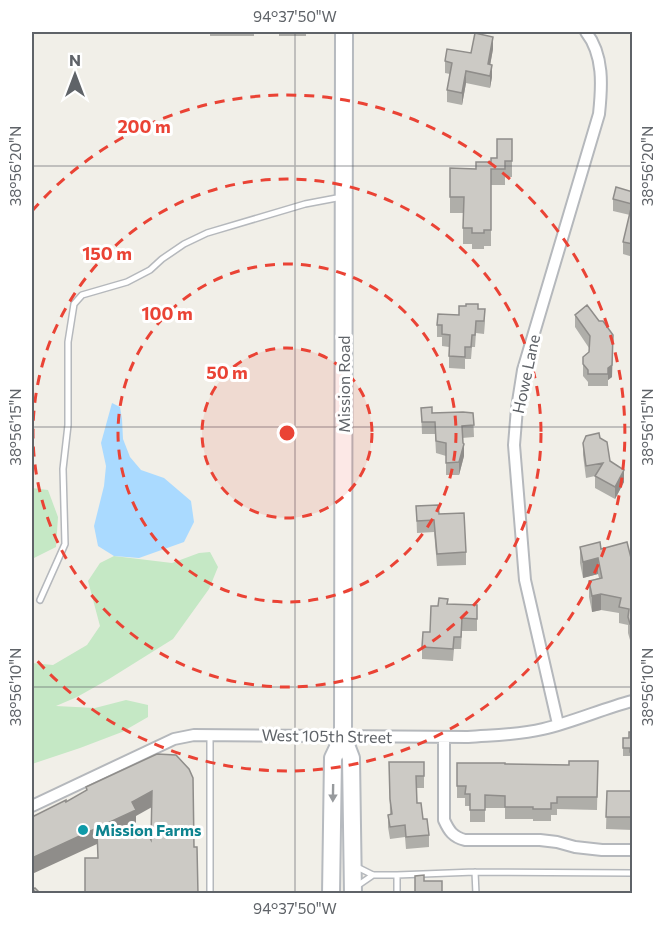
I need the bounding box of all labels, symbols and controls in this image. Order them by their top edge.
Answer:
text: 94°37'50"W [253,7,337,25]
north arrow [45,45,105,105]
text: N [69,50,81,69]
text: 200 m [117,115,171,137]
text: 38°56'20"N [6,126,24,206]
text: 38°56'20"N [638,126,656,206]
text: 150 m [82,242,132,264]
text: 100 m [141,302,193,324]
street label: Howe Lane [508,333,543,415]
street label: Mission Road [334,335,353,433]
text: 50 m [206,361,248,383]
text: 38°56'15"N [6,388,24,466]
text: 38°56'15"N [638,388,656,466]
centre of rings [277,423,297,443]
text: 38°56'10"N [6,648,24,726]
text: 38°56'10"N [638,648,656,726]
street label: West 105th Street [261,725,393,746]
one-way arrow [328,783,338,802]
place label: Mission Farms [95,820,201,839]
marker: Mission Farms [76,823,90,837]
text: 94°37'50"W [253,899,337,917]

